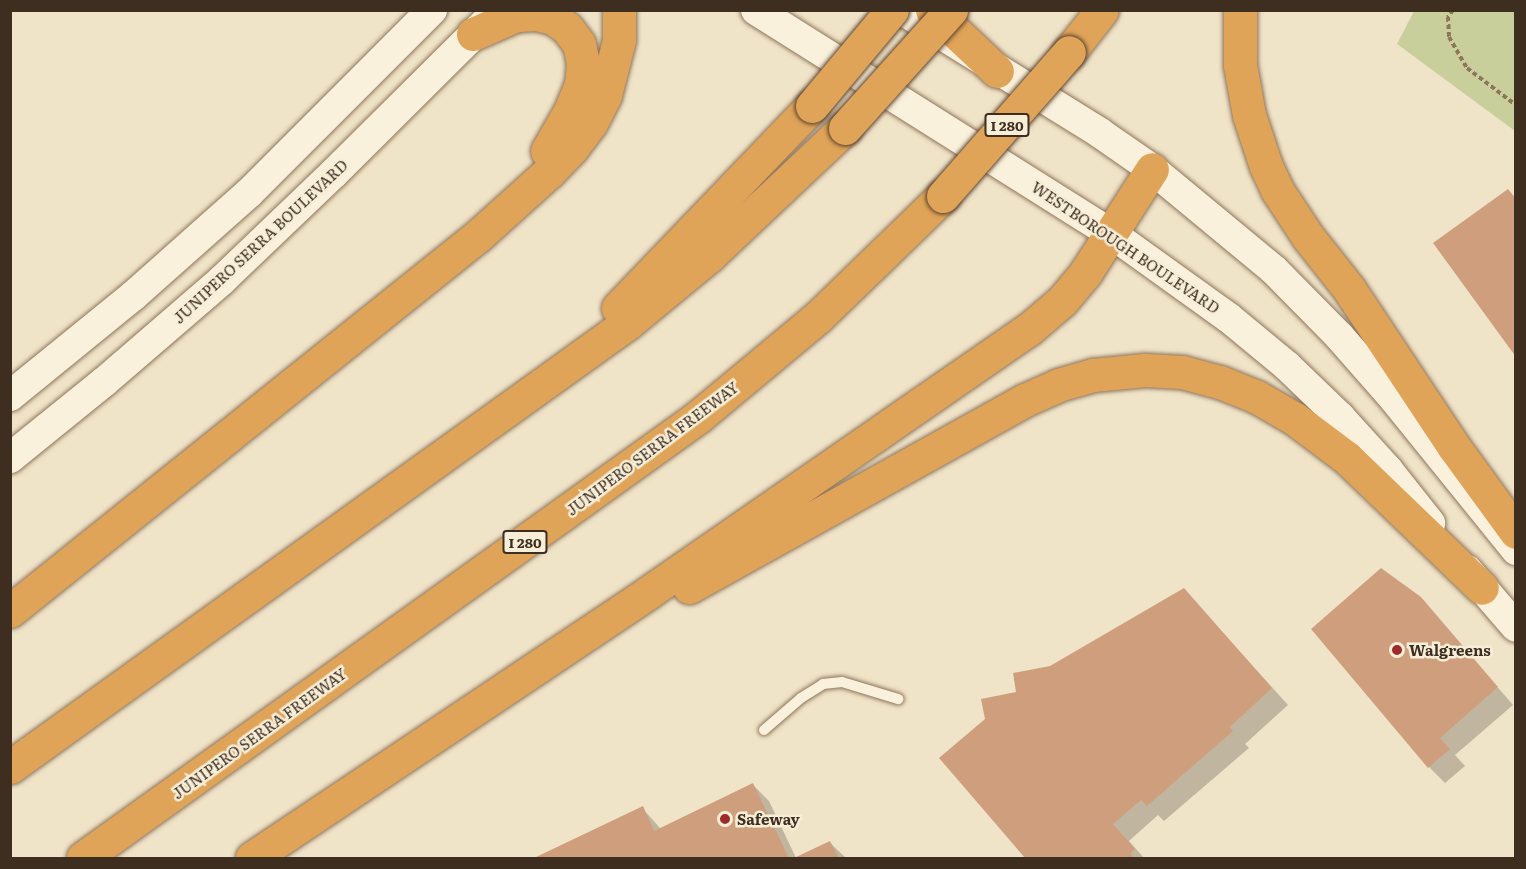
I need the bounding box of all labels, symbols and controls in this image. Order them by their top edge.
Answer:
road number: I 280 [983,114,1031,136]
street label: JUNIPERO SERRA BOULEVARD [169,155,351,327]
street label: WESTBOROUGH BOULEVARD [1029,177,1223,317]
street label: JUNIPERO SERRA FREEWAY [562,377,742,519]
road number: I 280 [501,531,549,553]
place label: Walgreens [1409,641,1491,659]
marker: Walgreens [1390,643,1404,657]
street label: JUNIPERO SERRA FREEWAY [168,664,350,802]
place label: Safeway [737,810,800,828]
marker: Safeway [718,812,732,826]

